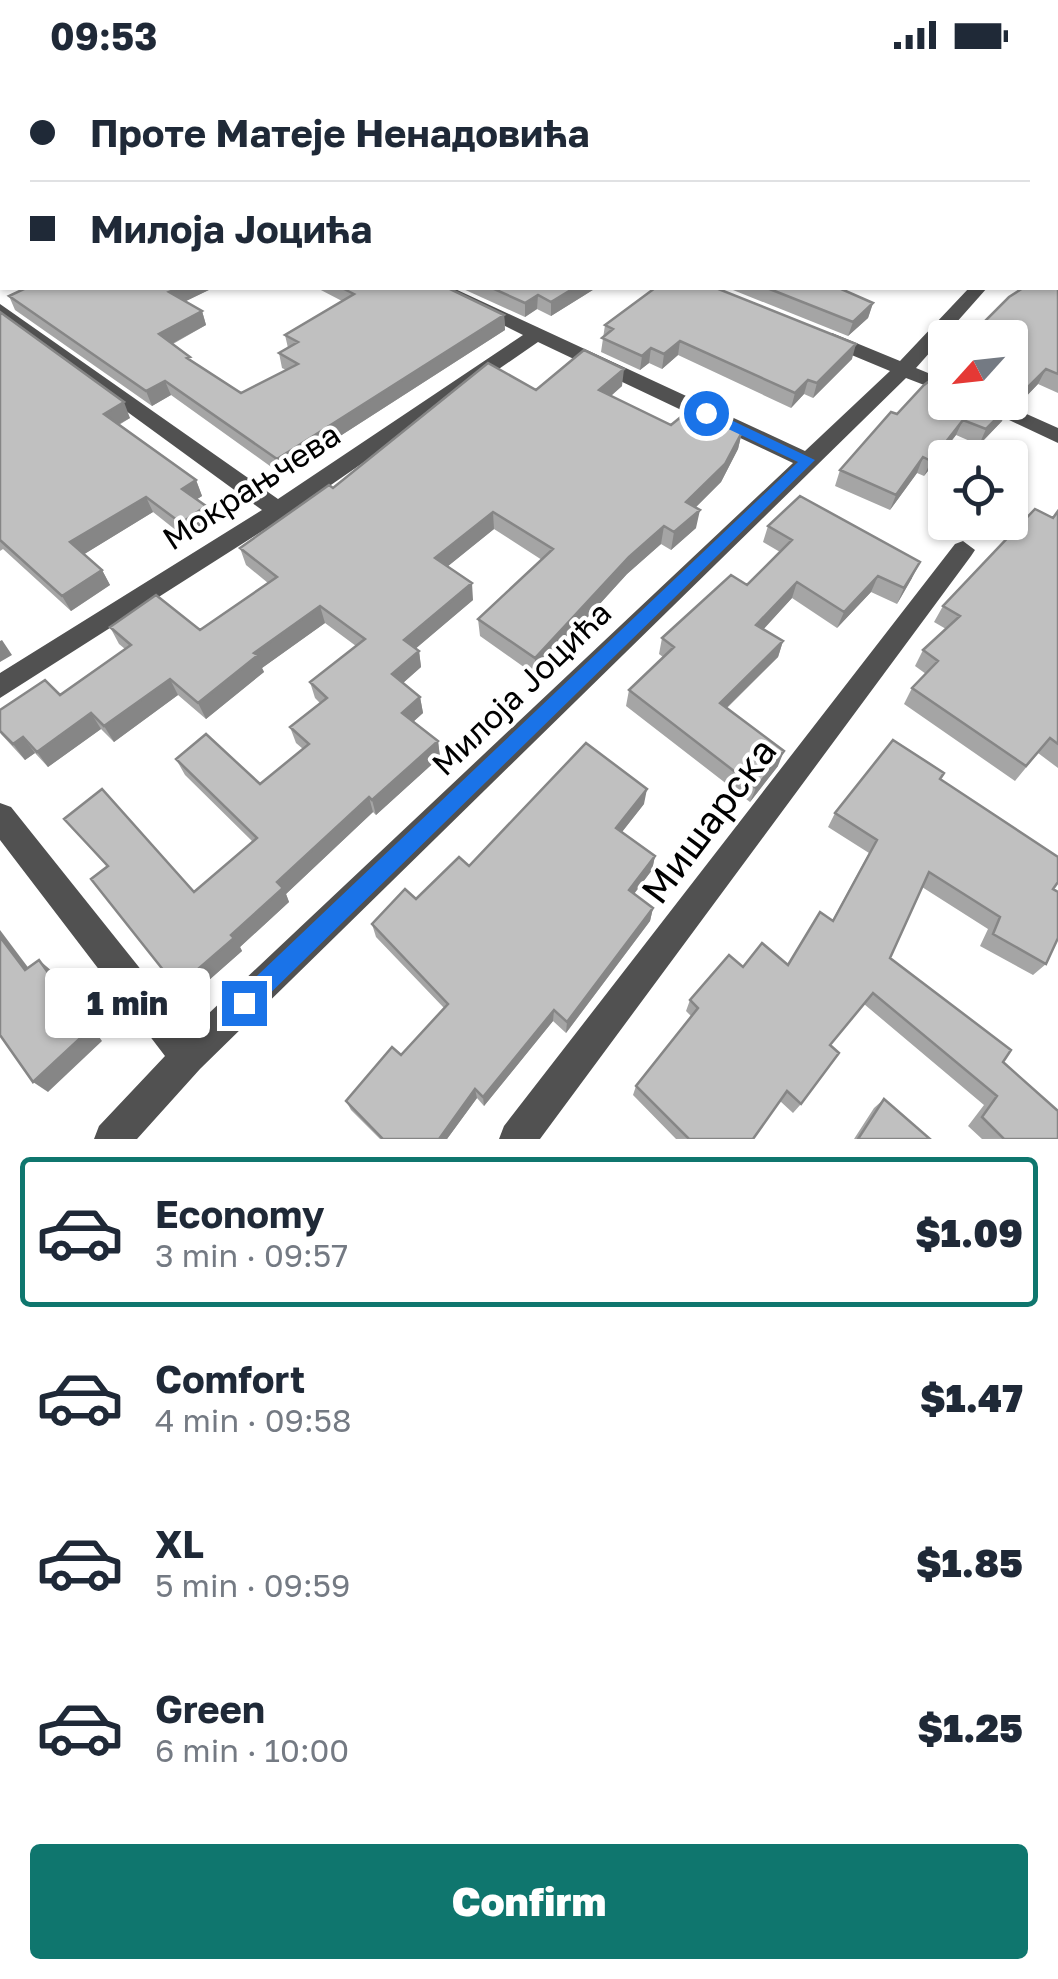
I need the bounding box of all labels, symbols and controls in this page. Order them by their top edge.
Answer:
text: 09:53 [50,13,157,58]
text: Проте Матеје Ненадовића [90,110,589,155]
text: Милоја Јоцића [90,206,372,251]
north arrow [928,320,1028,420]
map controls [928,320,1028,540]
route start [684,391,729,436]
street label: Мокрањчева [155,415,347,557]
button: locate [928,440,1028,540]
street label: Милоја Јоцића [424,593,618,783]
street label: Мишарска [631,729,785,911]
callout: 1 min [44,968,209,1038]
route end [222,981,267,1026]
text: 1 min [87,984,168,1022]
icon: car [35,1187,125,1277]
text: Economy [155,1191,324,1236]
text: $1.09 [915,1210,1023,1255]
text: 3 min · 09:57 [155,1236,348,1274]
icon: car [35,1352,125,1442]
text: Comfort [155,1356,305,1401]
text: $1.47 [920,1375,1023,1420]
text: 4 min · 09:58 [155,1401,352,1439]
icon: car [35,1517,125,1607]
text: XL [155,1521,204,1566]
text: $1.85 [916,1540,1023,1585]
text: 5 min · 09:59 [155,1566,350,1604]
icon: car [35,1682,125,1772]
text: Green [155,1686,265,1731]
text: $1.25 [917,1705,1023,1750]
text: 6 min · 10:00 [155,1731,349,1769]
button: Confirm [30,1844,1028,1959]

